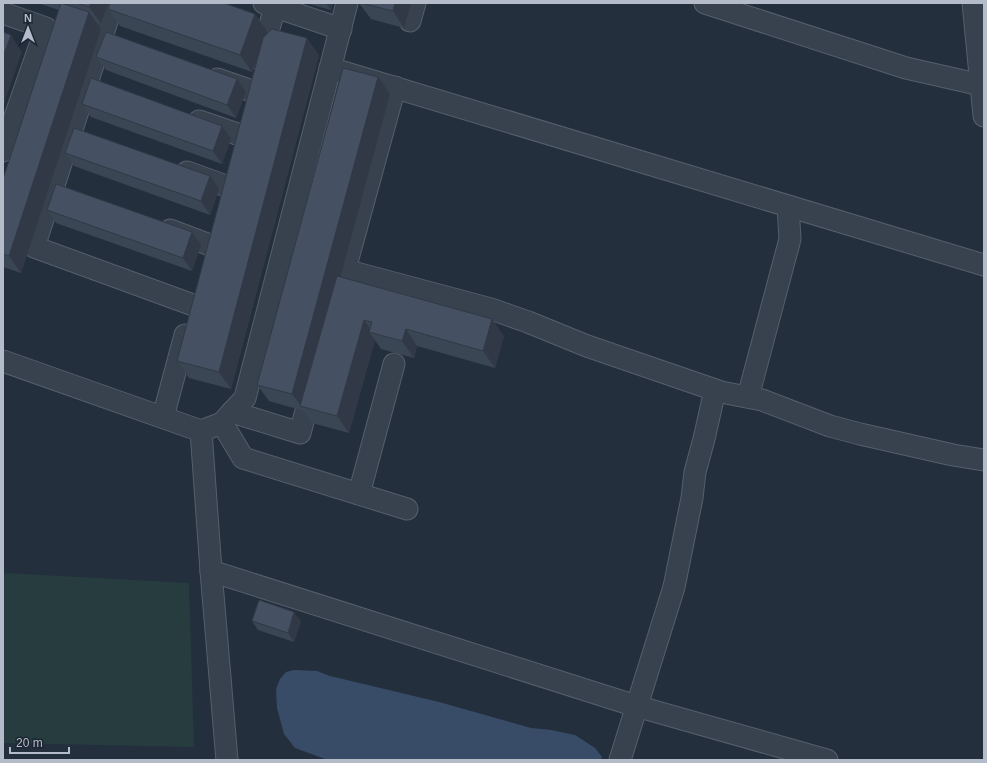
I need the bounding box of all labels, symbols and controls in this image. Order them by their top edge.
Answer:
north arrow [8,8,48,48]
text: N [24,12,32,24]
scale bar [10,729,69,755]
text: 20 m [16,736,43,750]

